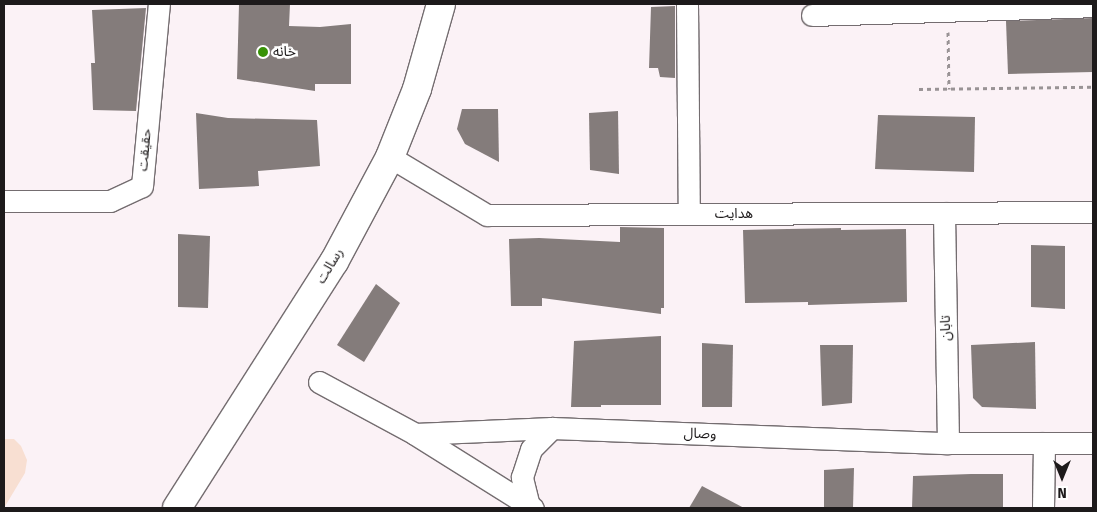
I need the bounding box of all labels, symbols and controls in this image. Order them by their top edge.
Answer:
place label: خانه [273,44,296,60]
marker: خانه [257,46,269,58]
street label: حقیقت [135,128,155,172]
street label: هدایت [715,206,753,222]
street label: رسالت [313,245,347,287]
street label: تابان [937,315,955,341]
street label: وصال [683,425,717,443]
north arrow [1037,452,1087,502]
text: N [1057,484,1067,501]

